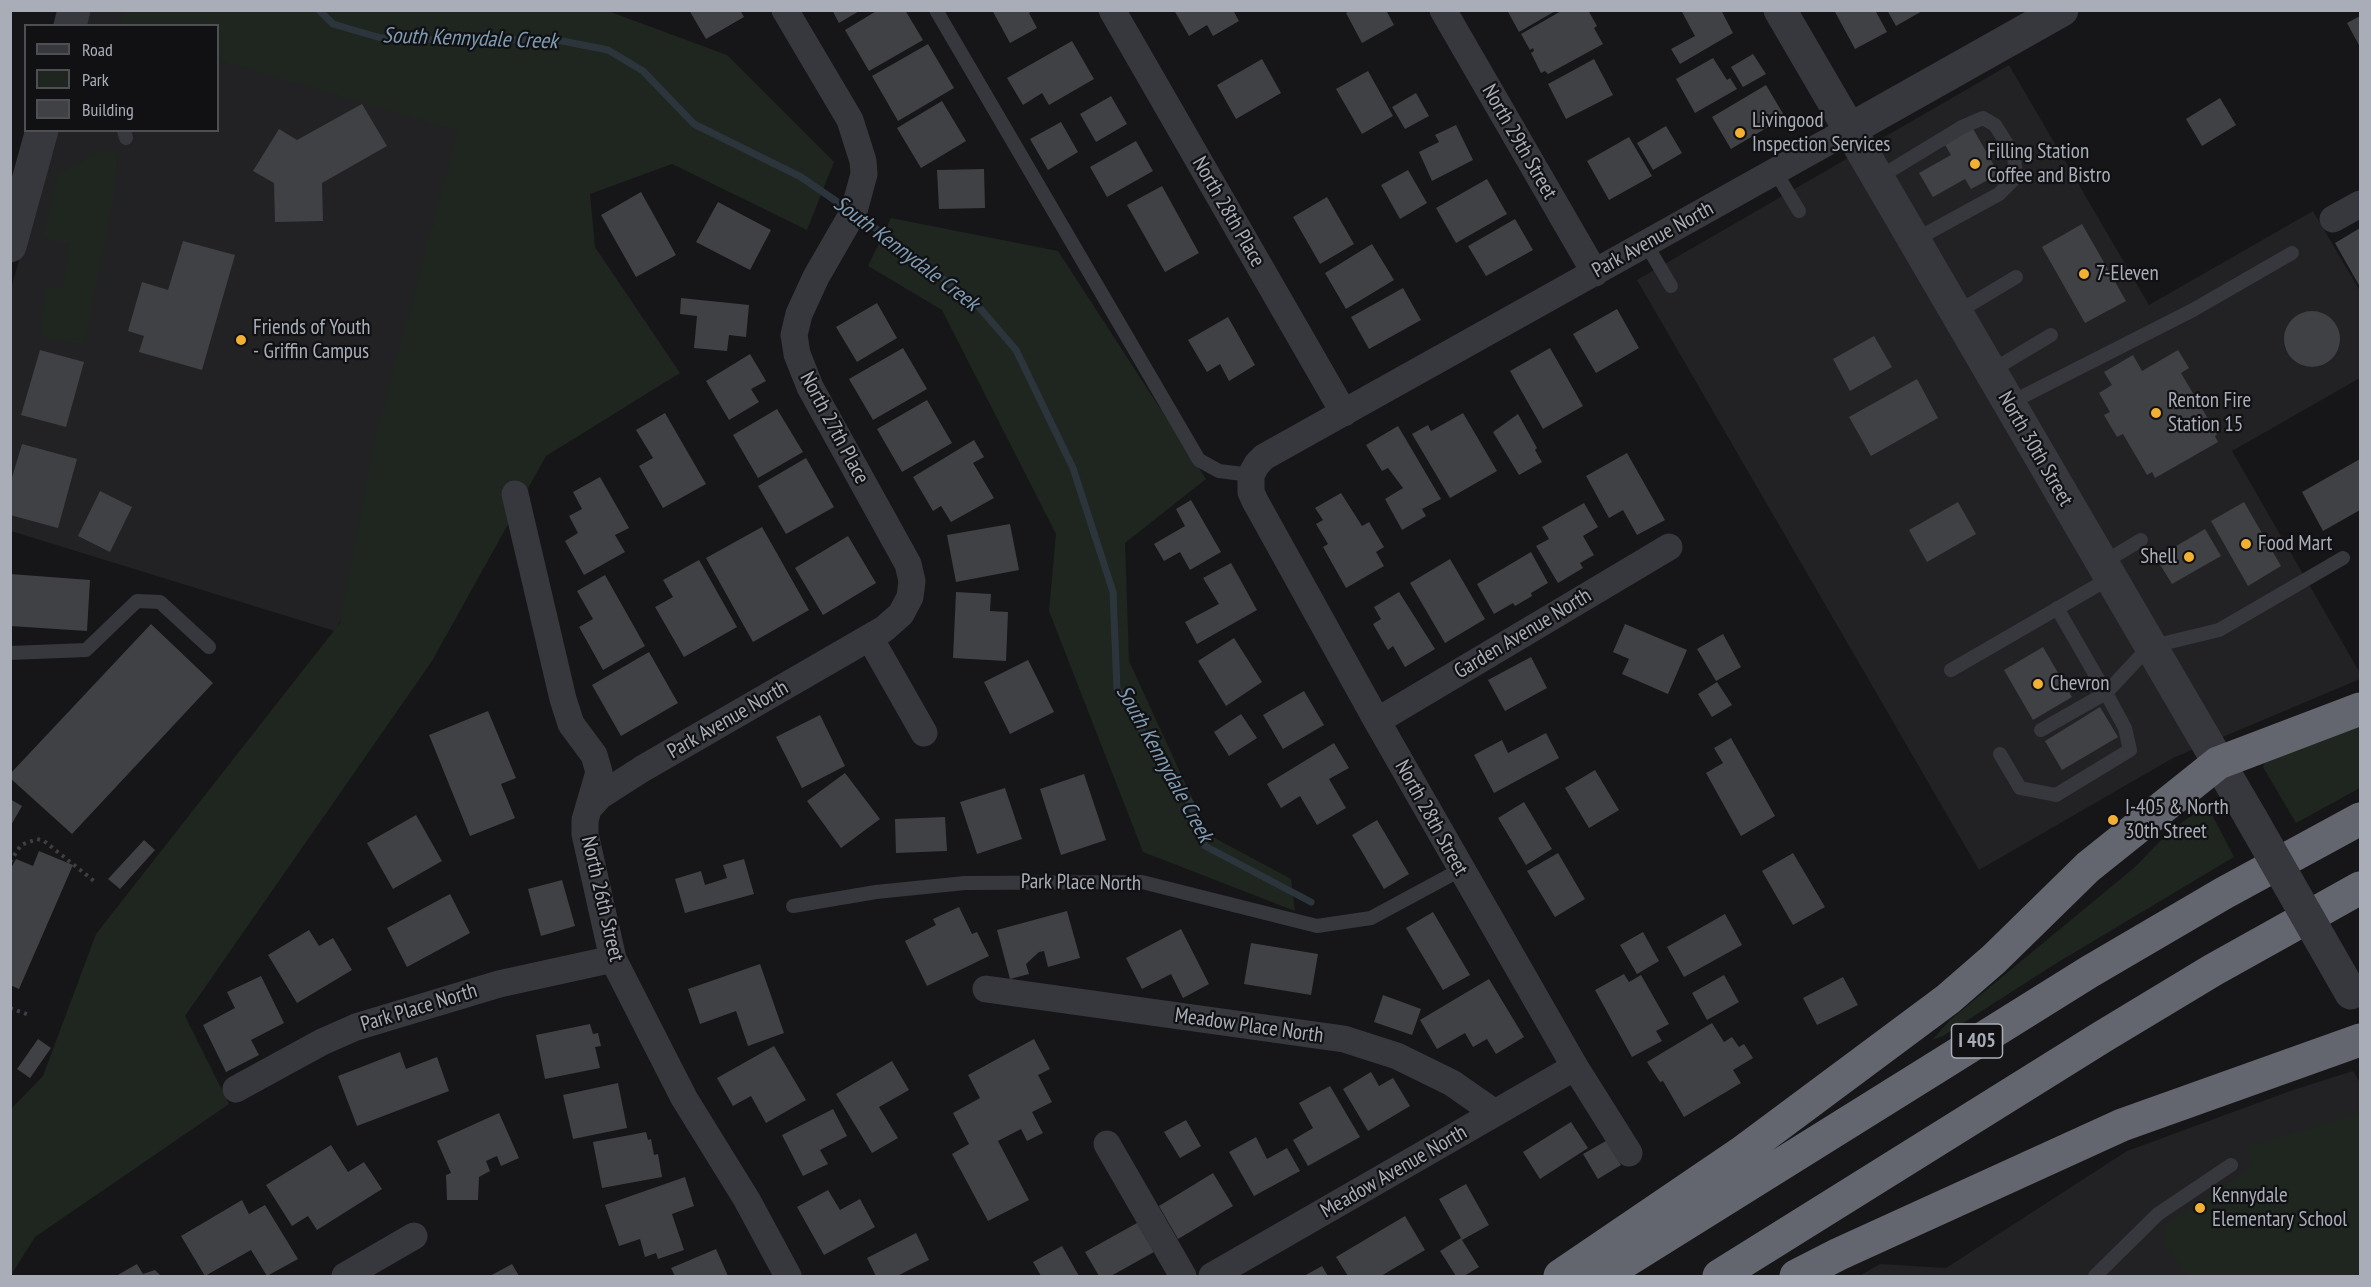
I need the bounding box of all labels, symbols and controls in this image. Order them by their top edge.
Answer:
water label: South Kennydale Creek [382,23,558,55]
legend [24,24,219,132]
text: Road [82,38,113,61]
text: Park [82,68,109,91]
street label: North 29th Street [1476,80,1562,204]
text: Building [82,98,134,121]
place label: Livingood Inspection Services [1752,108,1890,158]
marker: Livingood Inspection Services [1733,126,1747,140]
place label: Filling Station Coffee and Bistro [1987,139,2110,189]
street label: North 28th Place [1186,152,1270,272]
marker: Filling Station Coffee and Bistro [1968,157,1982,171]
water label: South Kennydale Creek [828,191,984,317]
street label: Park Avenue North [1588,196,1718,284]
place label: 7-Eleven [2096,261,2159,287]
marker: 7-Eleven [2077,267,2091,281]
place label: Friends of Youth - Griffin Campus [253,315,370,365]
marker: Friends of Youth - Griffin Campus [234,333,248,347]
street label: North 27th Place [794,368,874,488]
street label: North 30th Street [1992,387,2078,511]
place label: Renton Fire Station 15 [2168,388,2251,438]
marker: Renton Fire Station 15 [2149,406,2163,420]
place label: Food Mart [2258,531,2332,557]
marker: Food Mart [2239,537,2253,551]
place label: Shell [2140,544,2177,570]
marker: Shell [2182,550,2196,564]
street label: Garden Avenue North [1450,583,1596,685]
place label: Chevron [2050,671,2109,697]
street label: Park Avenue North [663,675,793,765]
marker: Chevron [2031,677,2045,691]
water label: South Kennydale Creek [1110,681,1218,847]
street label: North 28th Street [1389,756,1473,880]
place label: I-405 & North 30th Street [2125,795,2229,845]
marker: I-405 & North 30th Street [2106,813,2120,827]
street label: North 26th Street [575,834,629,964]
street label: Park Place North [1021,869,1141,897]
street label: Park Place North [358,978,480,1038]
street label: Meadow Place North [1173,1003,1325,1049]
road number: I 405 [1952,1024,2002,1058]
street label: Meadow Avenue North [1316,1120,1472,1224]
place label: Kennydale Elementary School [2212,1183,2347,1233]
marker: Kennydale Elementary School [2193,1201,2207,1215]

